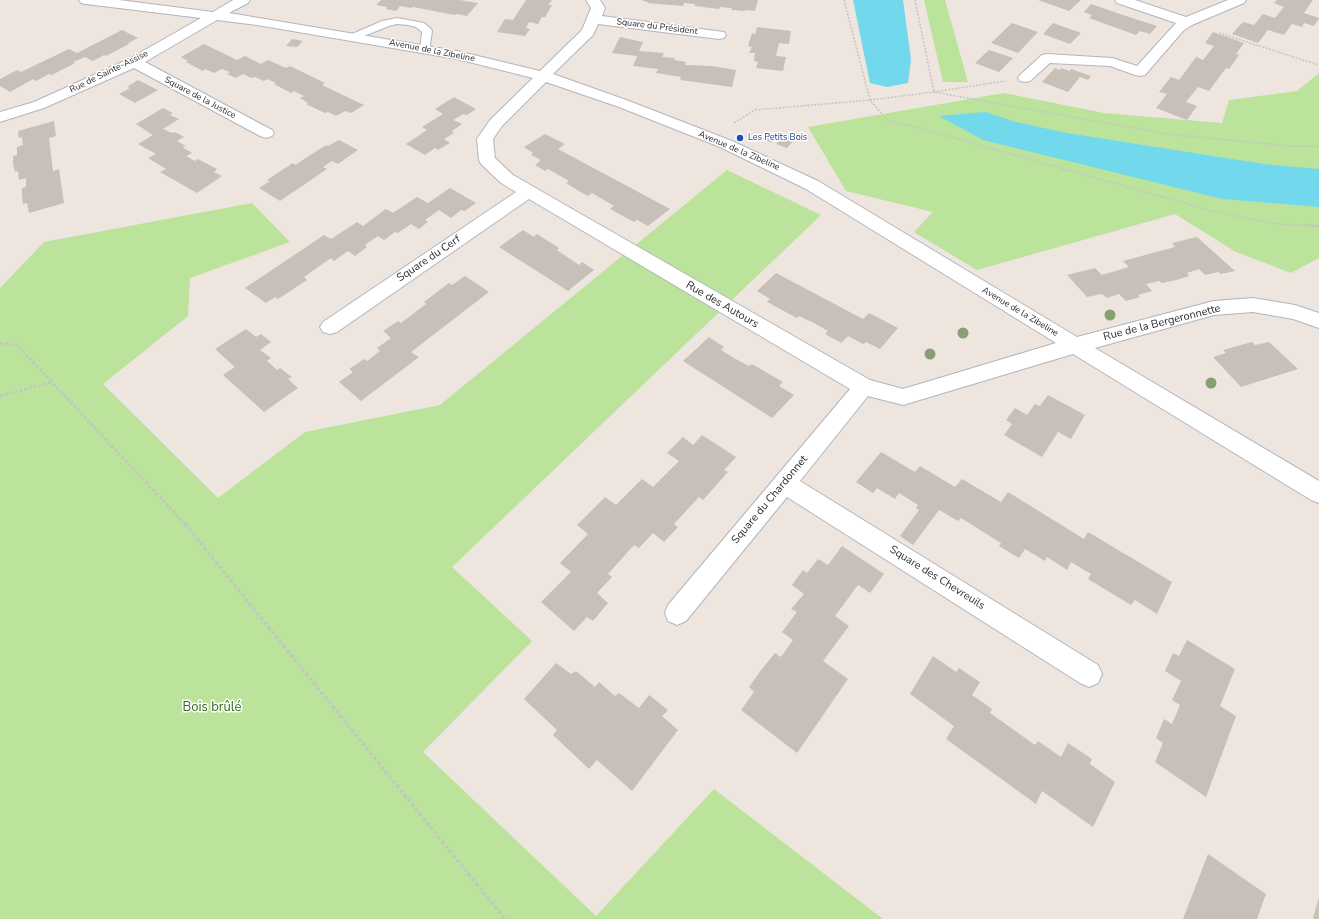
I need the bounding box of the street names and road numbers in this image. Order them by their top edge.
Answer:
street label: Square du Président [616,17,698,37]
street label: Avenue de la Zibeline [388,37,476,65]
street label: Rue de Sainte-Assise [68,48,150,96]
street label: Square de la Justice [162,75,238,121]
street label: Avenue de la Zibeline [697,129,781,173]
street label: Square du Cerf [395,233,463,285]
street label: Rue des Autours [683,279,761,331]
street label: Avenue de la Zibeline [980,285,1060,339]
street label: Rue de la Bergeronnette [1102,302,1222,344]
street label: Square du Chardonnet [729,453,811,547]
street label: Square des Chevreuils [887,543,987,613]

